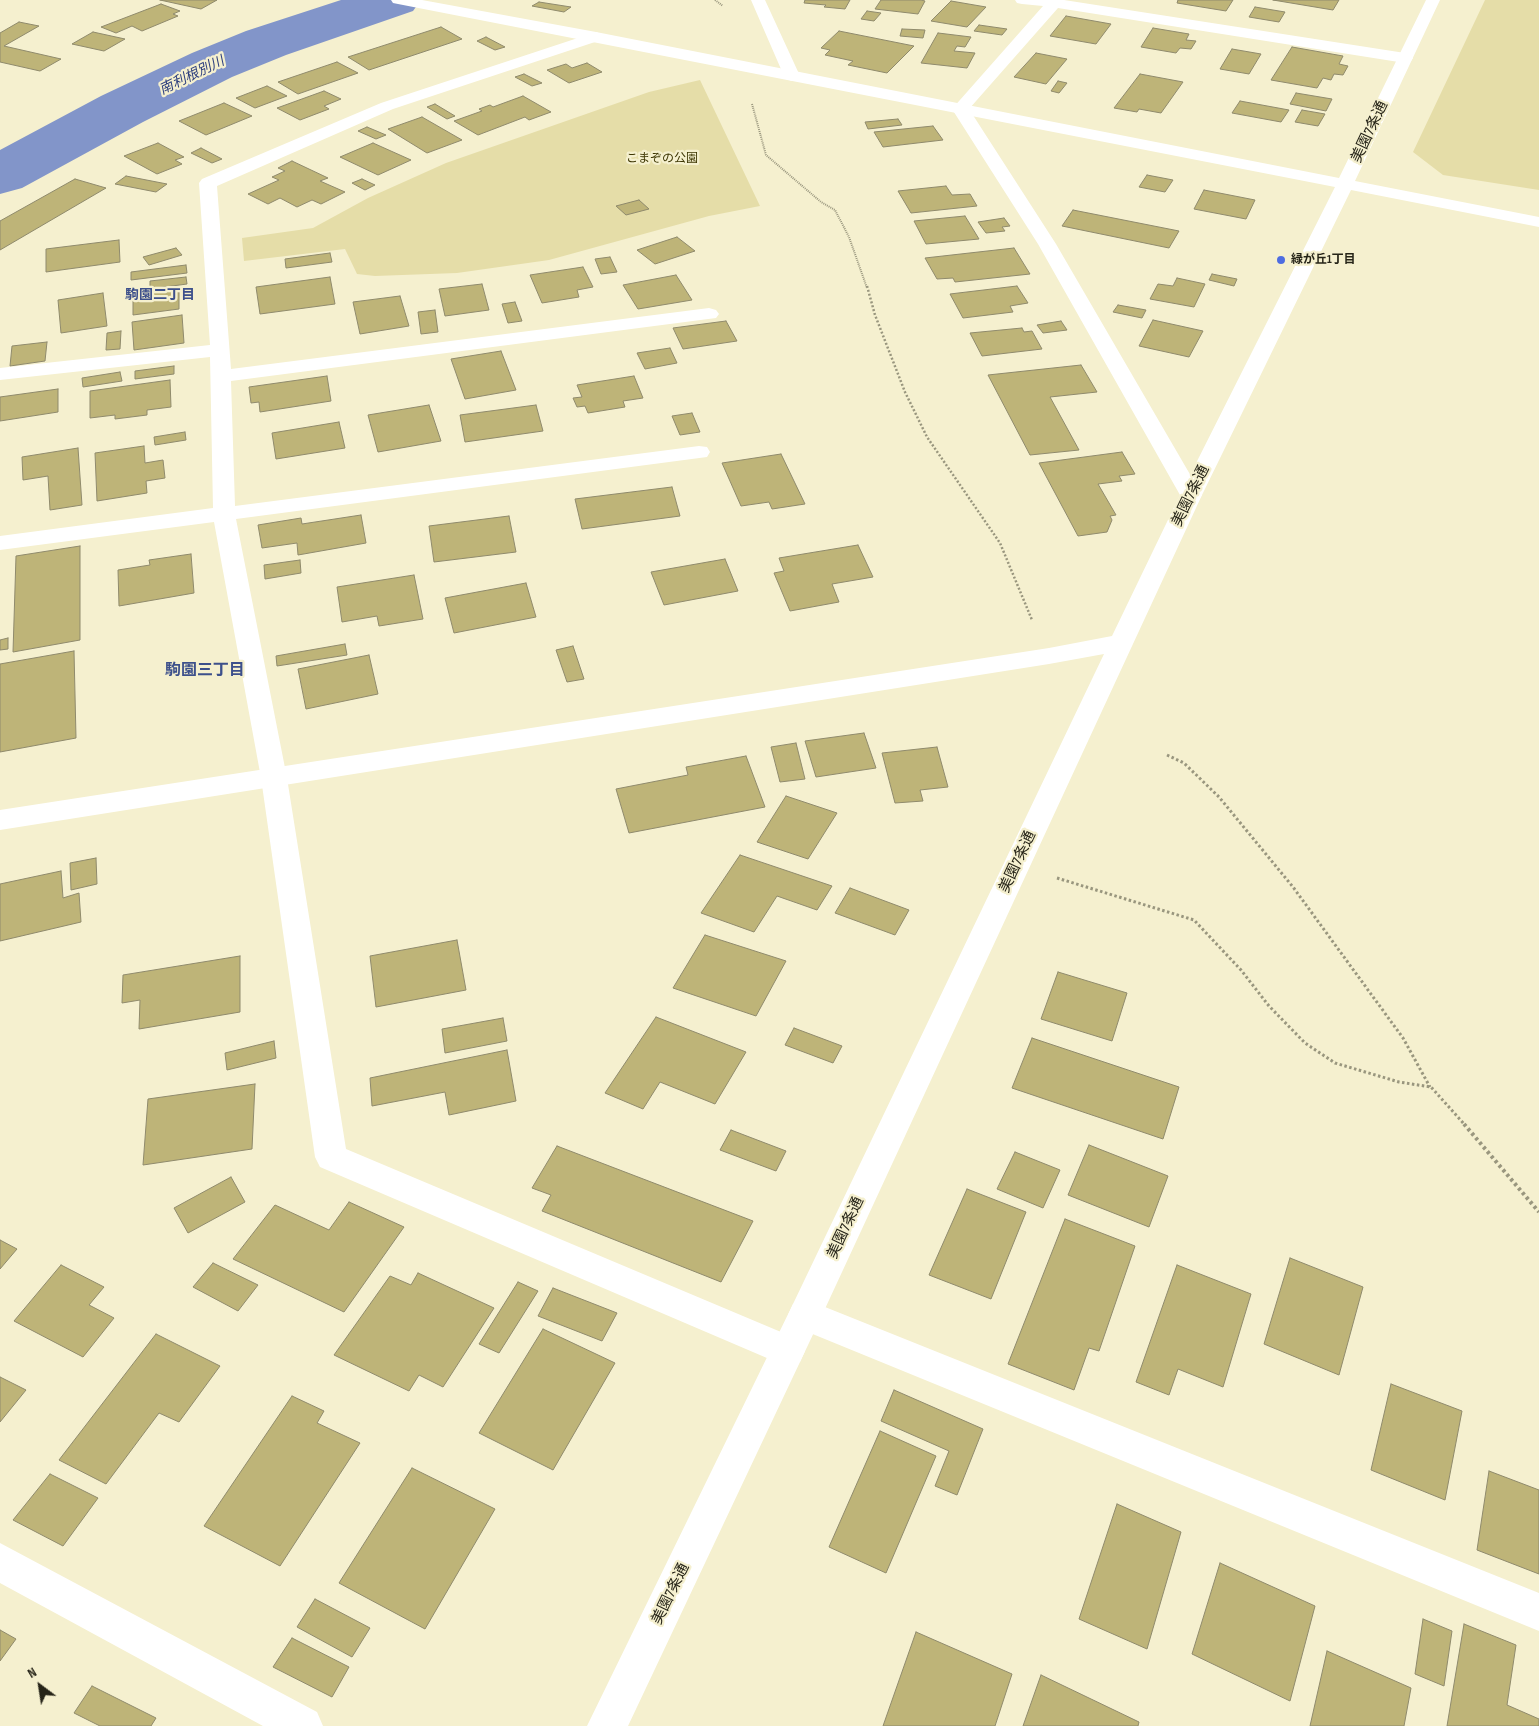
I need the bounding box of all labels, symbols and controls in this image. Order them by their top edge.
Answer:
water label: 南利根別川 [157,53,227,99]
street label: 美園7条通 [1348,98,1392,166]
park label: こまぞの公園 [626,152,698,166]
place label: 緑が丘1丁目 [1291,253,1356,267]
marker: 緑が丘1丁目 [1275,254,1287,266]
district label: 駒園二丁目 [125,287,195,303]
street label: 美園7条通 [1168,462,1214,530]
district label: 駒園三丁目 [165,661,245,681]
street label: 美園7条通 [996,828,1040,896]
street label: 美園7条通 [824,1194,868,1262]
street label: 美園7条通 [648,1560,694,1628]
north arrow [15,1661,65,1711]
text: N [24,1664,40,1682]

